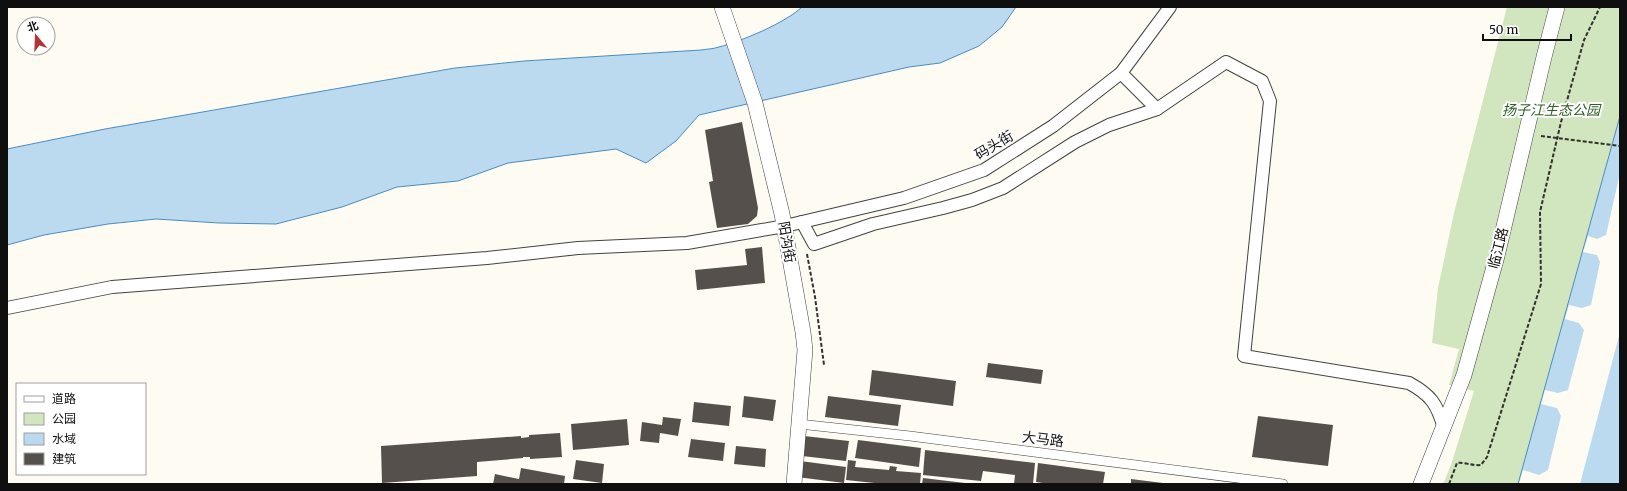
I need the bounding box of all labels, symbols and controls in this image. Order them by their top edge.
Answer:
north arrow [16,16,56,56]
scale bar [1483,16,1571,42]
text: 北 [25,18,40,35]
text: 50 m [1489,22,1518,37]
park label: 扬子江生态公园 [1502,101,1602,119]
street label: 码头街 [971,126,1017,164]
street label: 阳沟街 [774,220,800,264]
street label: 临江路 [1484,225,1512,271]
legend [16,383,146,475]
text: 道路 [52,391,76,406]
text: 公园 [52,411,76,426]
street label: 大马路 [1021,428,1065,450]
text: 水域 [52,431,76,446]
text: 建筑 [52,451,76,466]

